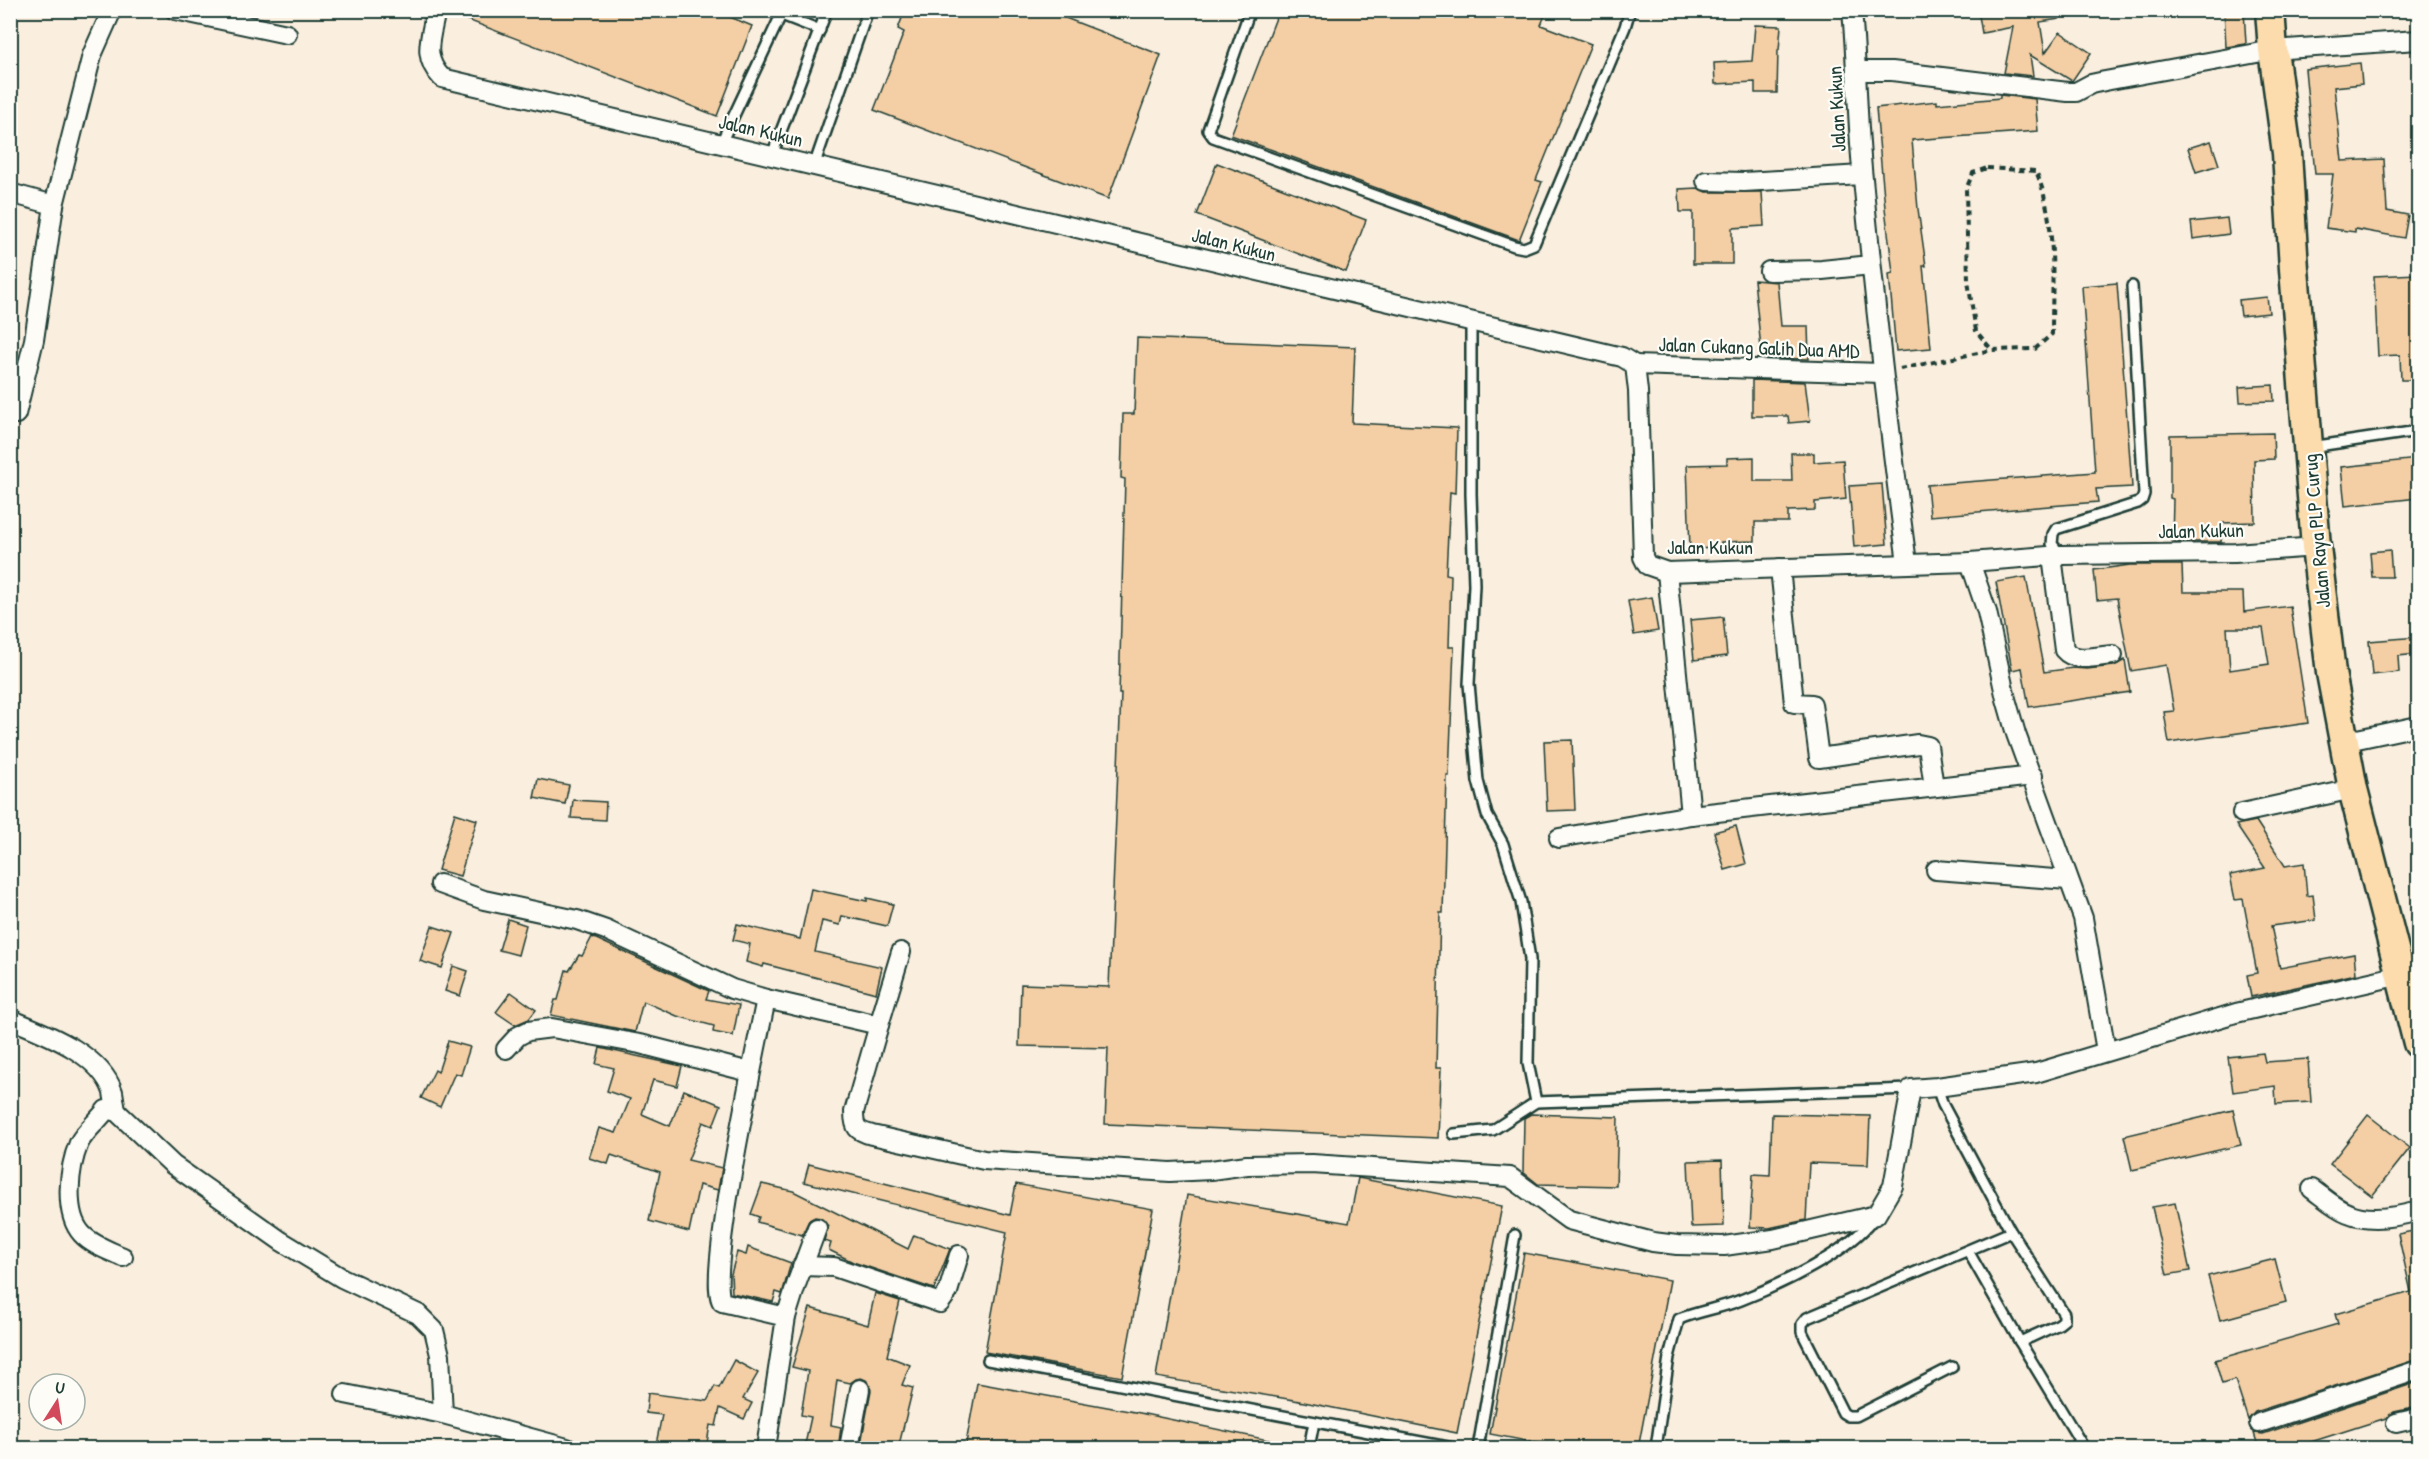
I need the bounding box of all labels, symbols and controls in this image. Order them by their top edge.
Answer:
street label: Jalan Kukun [1820,65,1852,153]
street label: Jalan Kukun [716,107,806,153]
street label: Jalan Kukun [1189,221,1279,267]
street label: Jalan Cukang Galih Dua AMD [1658,330,1860,364]
street label: Jalan Raya PLP Curug [2296,453,2336,609]
street label: Jalan Kukun [2158,516,2244,544]
street label: Jalan Kukun [1667,533,1753,560]
north arrow [27,1372,87,1432]
text: U [54,1376,67,1399]

